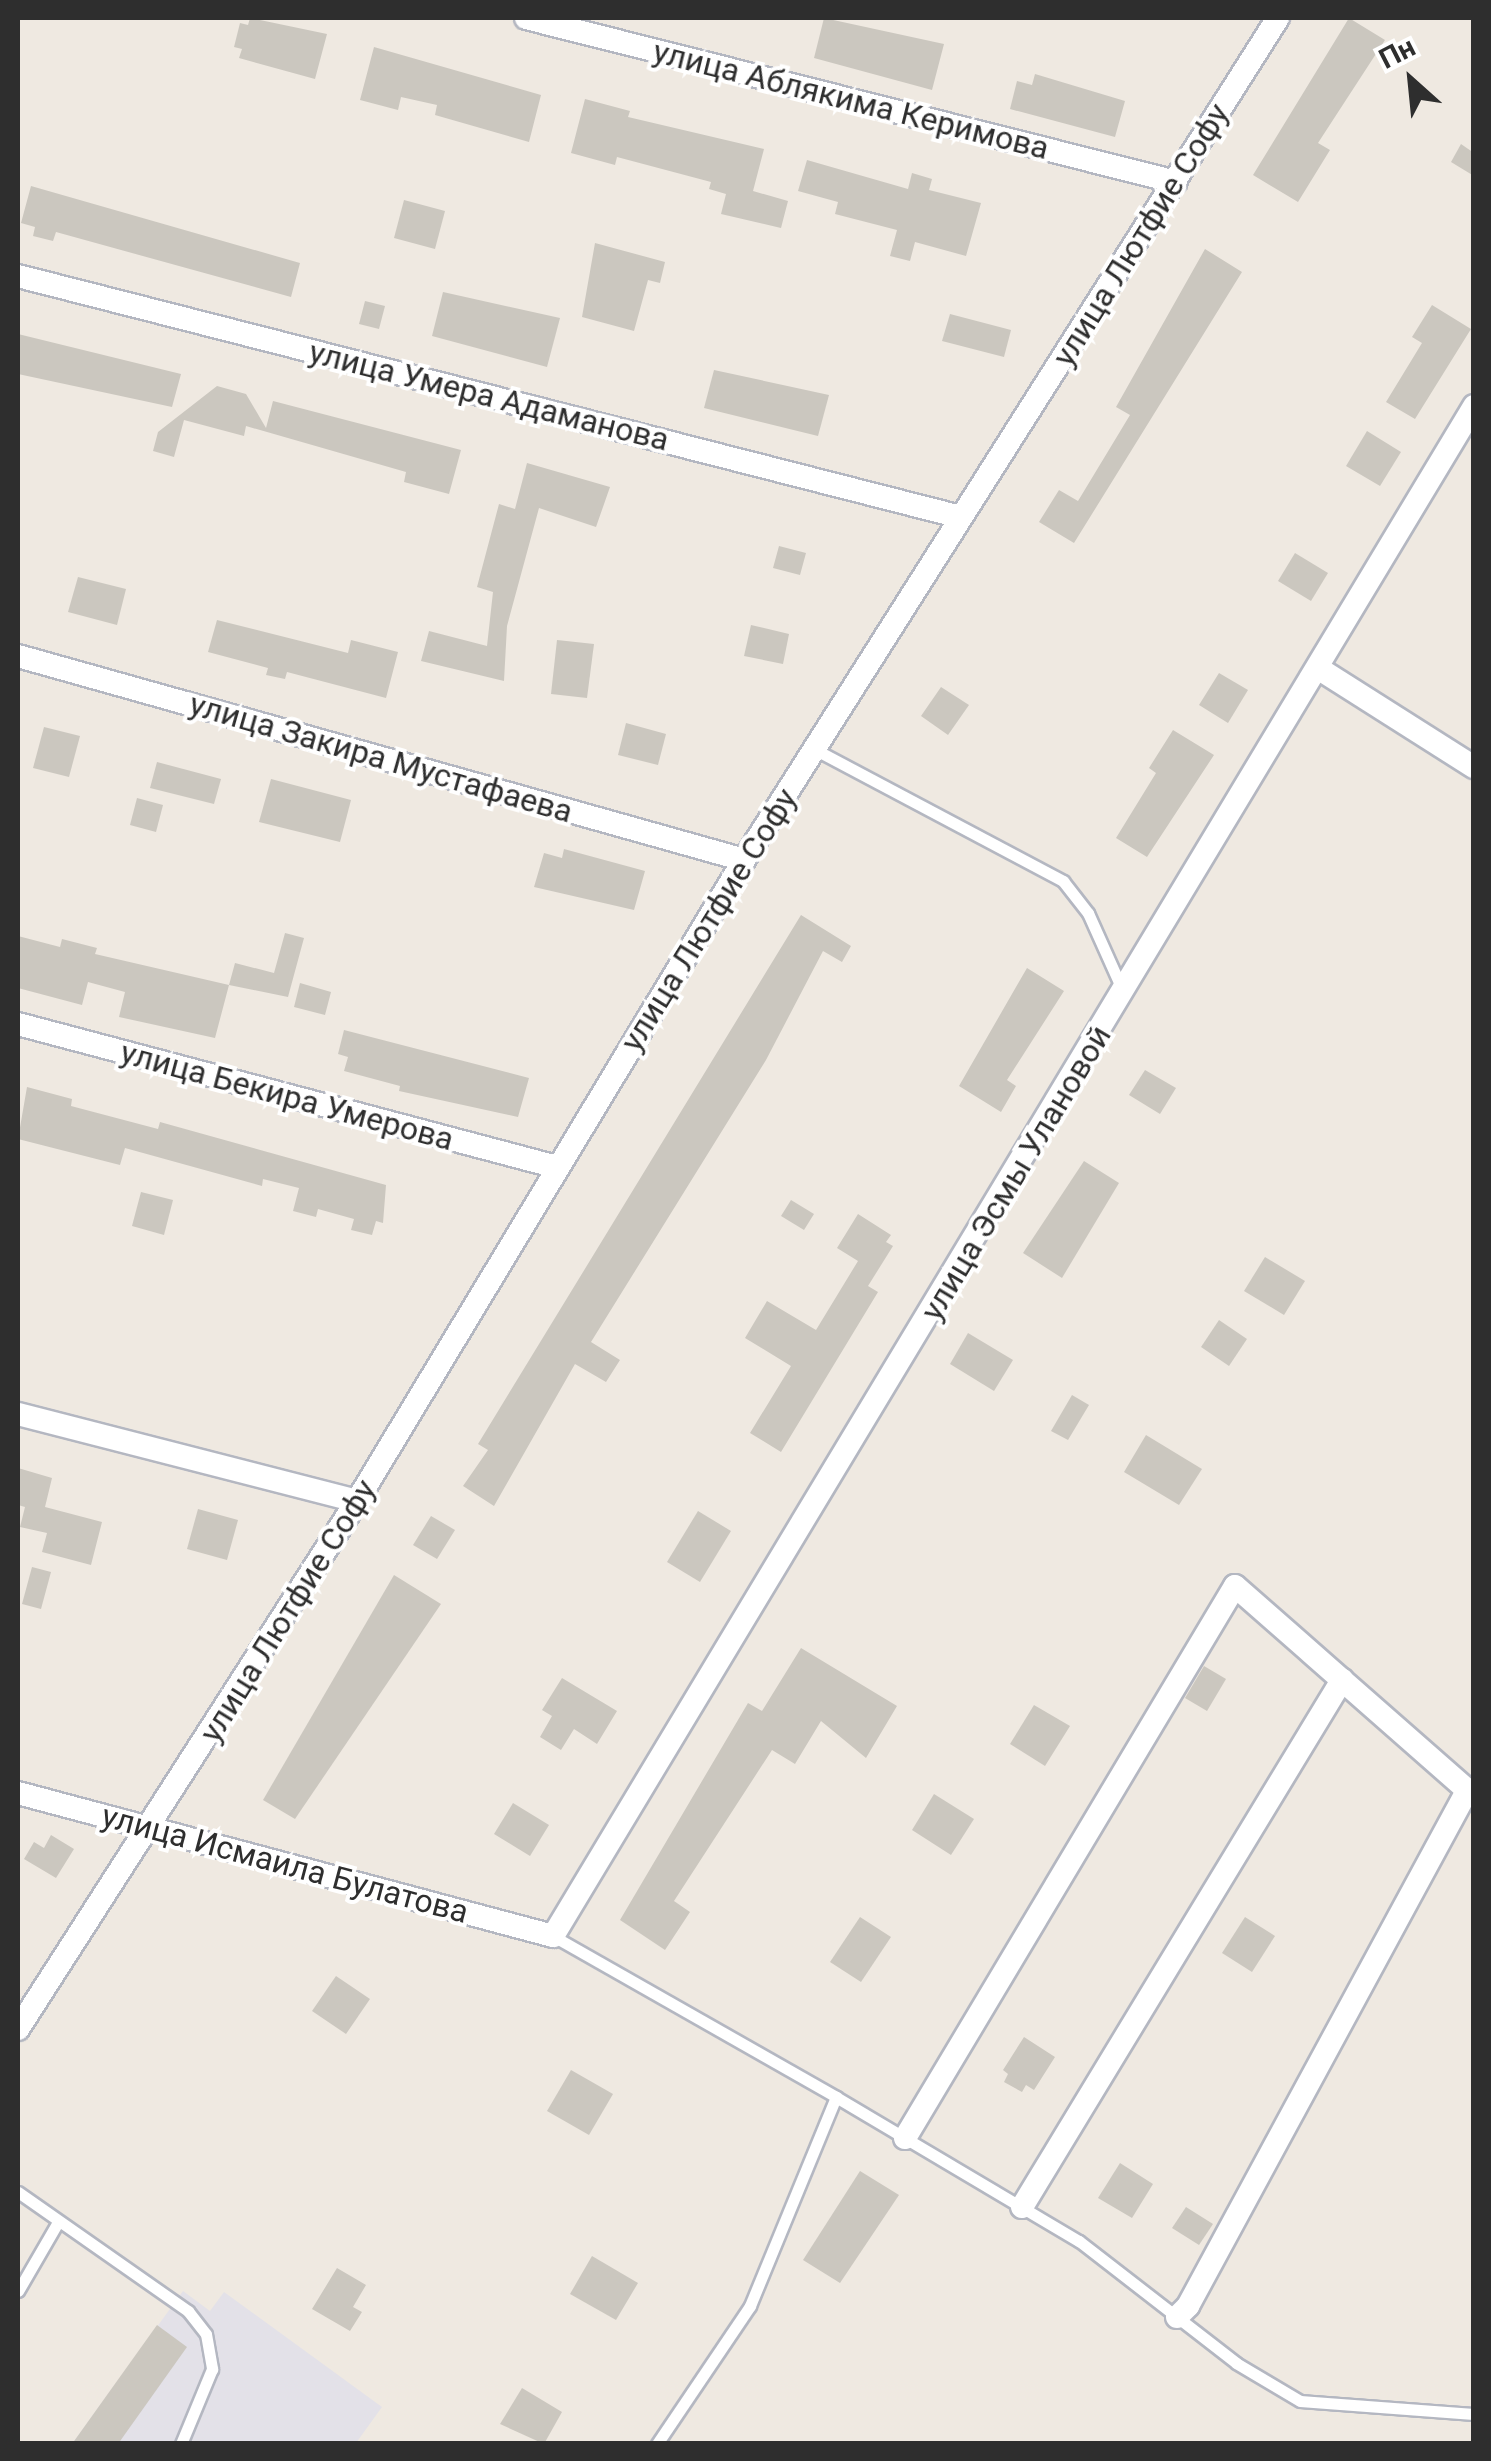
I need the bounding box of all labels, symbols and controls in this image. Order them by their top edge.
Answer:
north arrow [1361,30,1461,130]
text: Пн [1374,30,1421,76]
street label: улица Аблякима Керимова [649,32,1053,168]
street label: улица Лютфие Софу [1045,97,1237,373]
street label: улица Умера Адаманова [305,333,673,459]
street label: улица Закира Мустафаева [185,685,577,831]
street label: улица Лютфие Софу [613,782,805,1058]
street label: улица Эсмы Улановой [913,1019,1119,1327]
street label: улица Бекира Умерова [116,1033,458,1159]
street label: улица Лютфие Софу [192,1473,384,1749]
street label: улица Исмаила Булатова [98,1797,472,1931]

